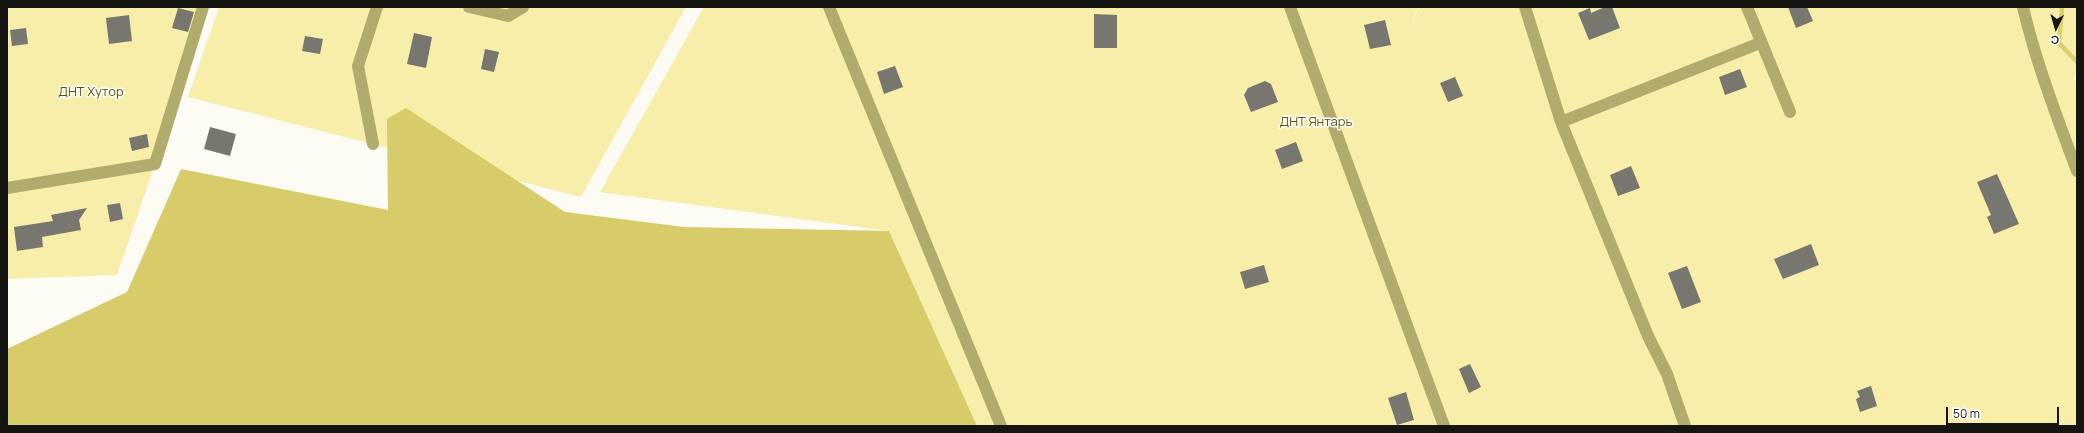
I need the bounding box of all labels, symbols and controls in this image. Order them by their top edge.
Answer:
north arrow [2036,8,2076,48]
text: С [2050,33,2060,48]
park label: ДНТ Хутор [58,84,124,100]
park label: ДНТ Янтарь [1280,114,1352,130]
scale bar [1948,399,2061,425]
text: 50 m [1953,405,1980,422]

